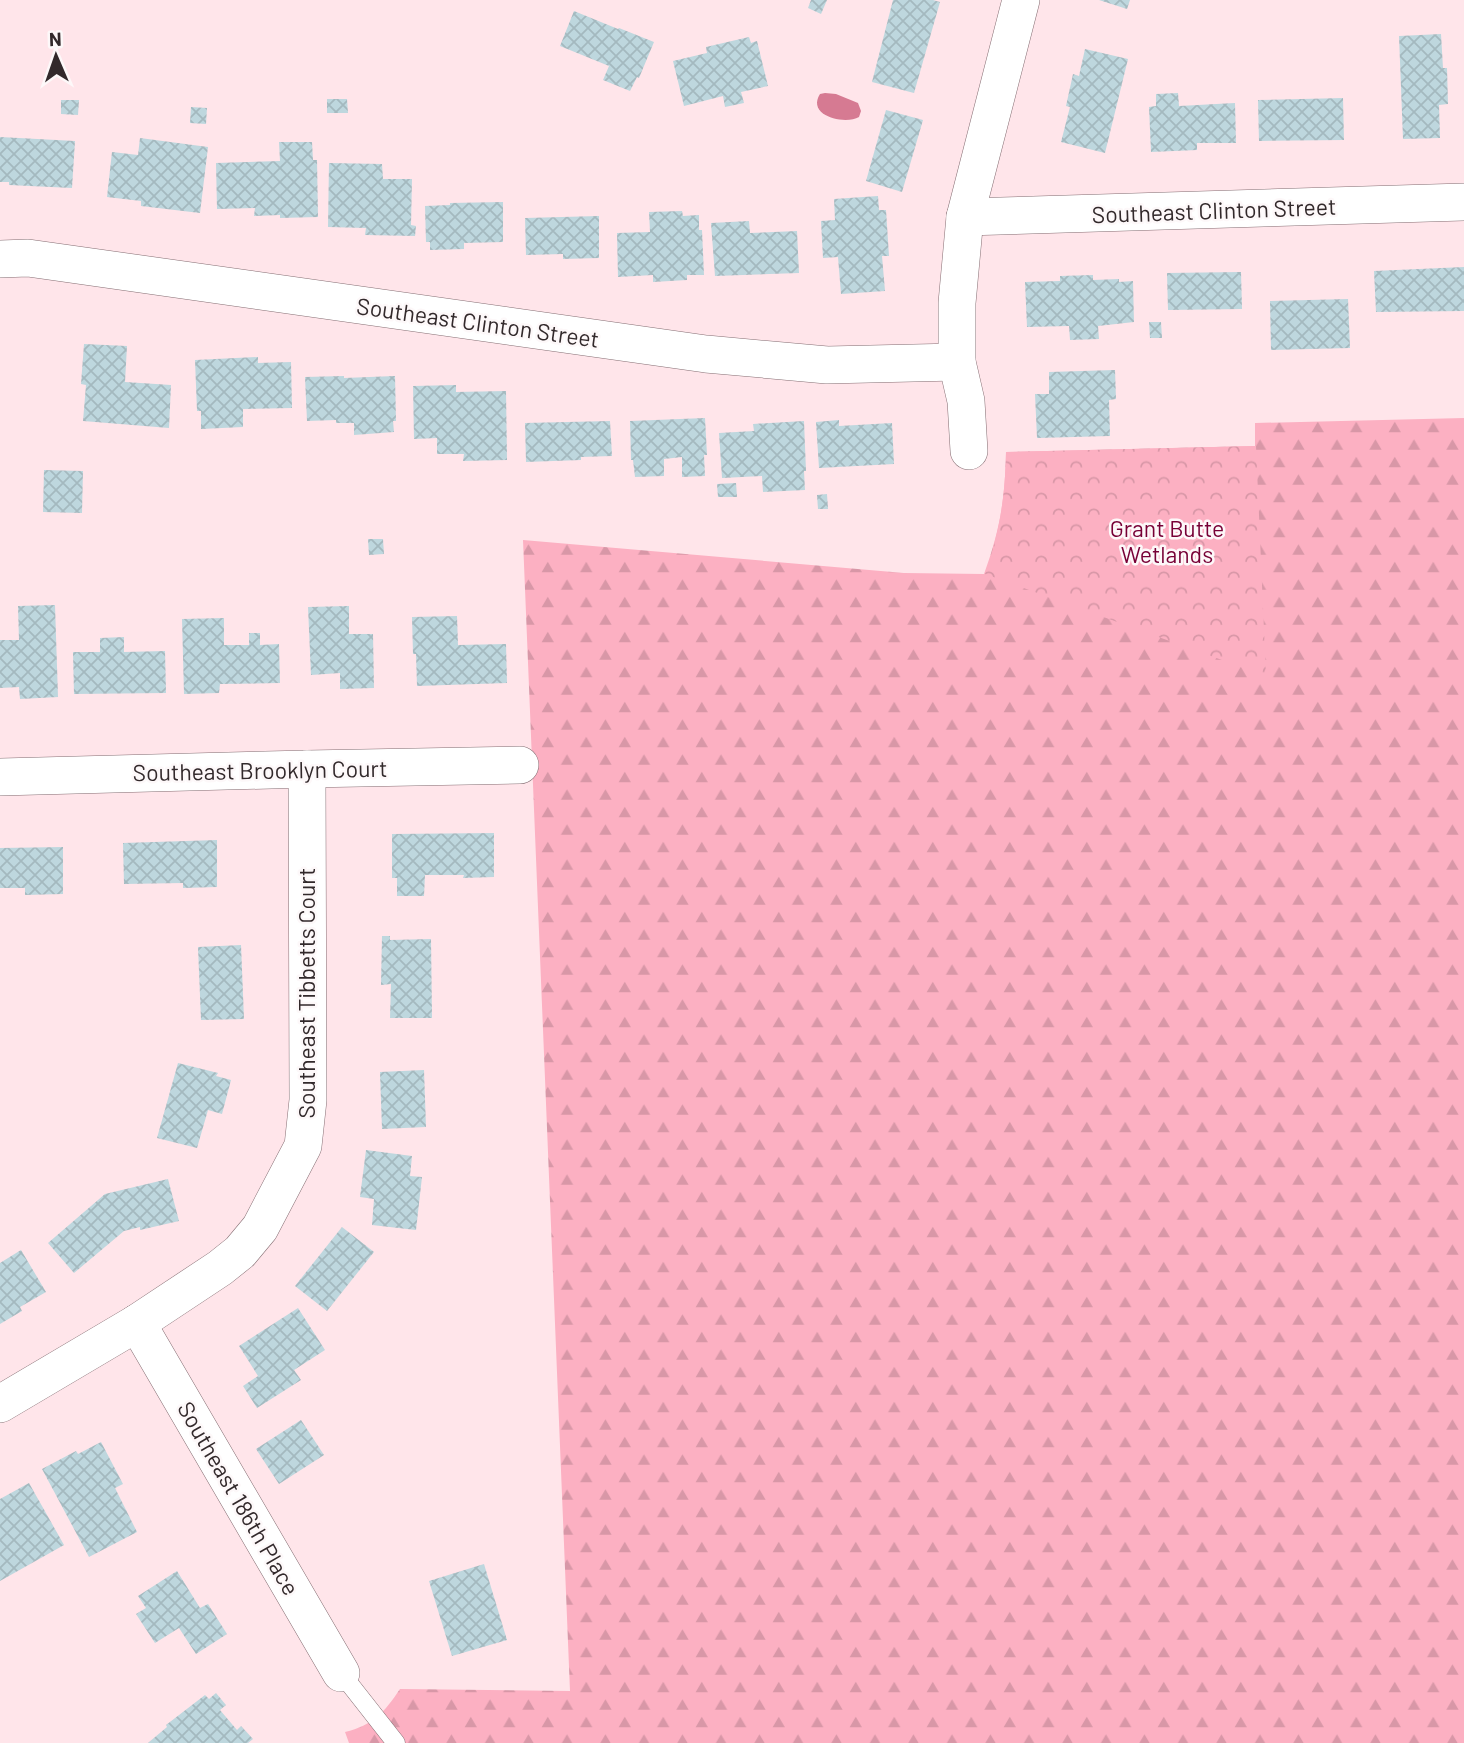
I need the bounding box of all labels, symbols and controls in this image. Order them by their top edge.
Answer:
north arrow [21,21,91,91]
text: N [49,27,62,50]
street label: Southeast Clinton Street [1091,192,1337,228]
street label: Southeast Clinton Street [355,291,601,353]
park label: Grant Butte Wetlands [1110,514,1224,568]
street label: Southeast Brooklyn Court [132,754,388,786]
street label: Southeast Tibbetts Court [292,868,320,1118]
street label: Southeast 186th Place [172,1396,306,1600]

